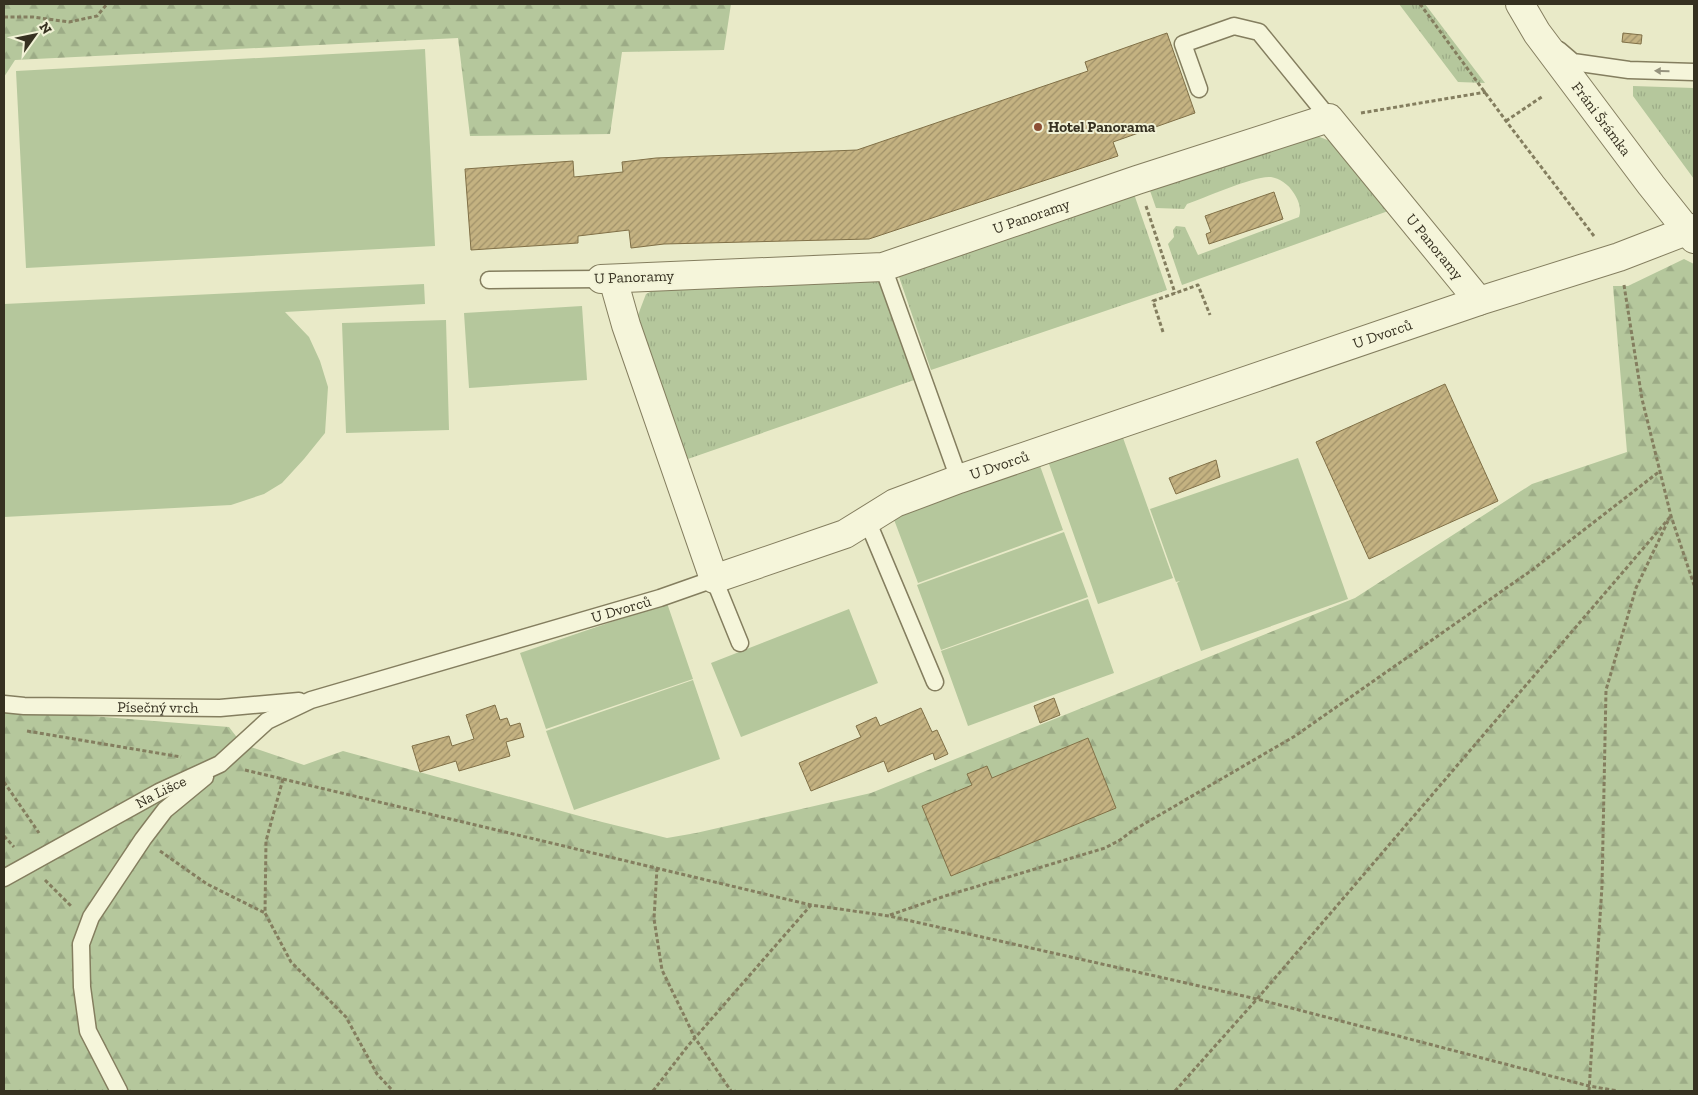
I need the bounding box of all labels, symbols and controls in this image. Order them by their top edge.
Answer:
north arrow [10,10,60,60]
text: N [35,19,56,38]
one-way arrow [1653,66,1669,74]
street label: Fráni Šrámka [1568,78,1635,159]
place label: Hotel Panorama [1048,118,1156,136]
marker: Hotel Panorama [1032,121,1044,133]
street label: U Panoramy [990,195,1072,238]
street label: U Panoramy [1402,210,1467,284]
street label: U Panoramy [594,267,675,287]
street label: U Dvorců [1351,315,1415,352]
street label: U Dvorců [967,447,1032,484]
street label: U Dvorců [589,592,654,627]
street label: Písečný vrch [117,698,199,717]
street label: Na Lišce [132,772,189,812]

